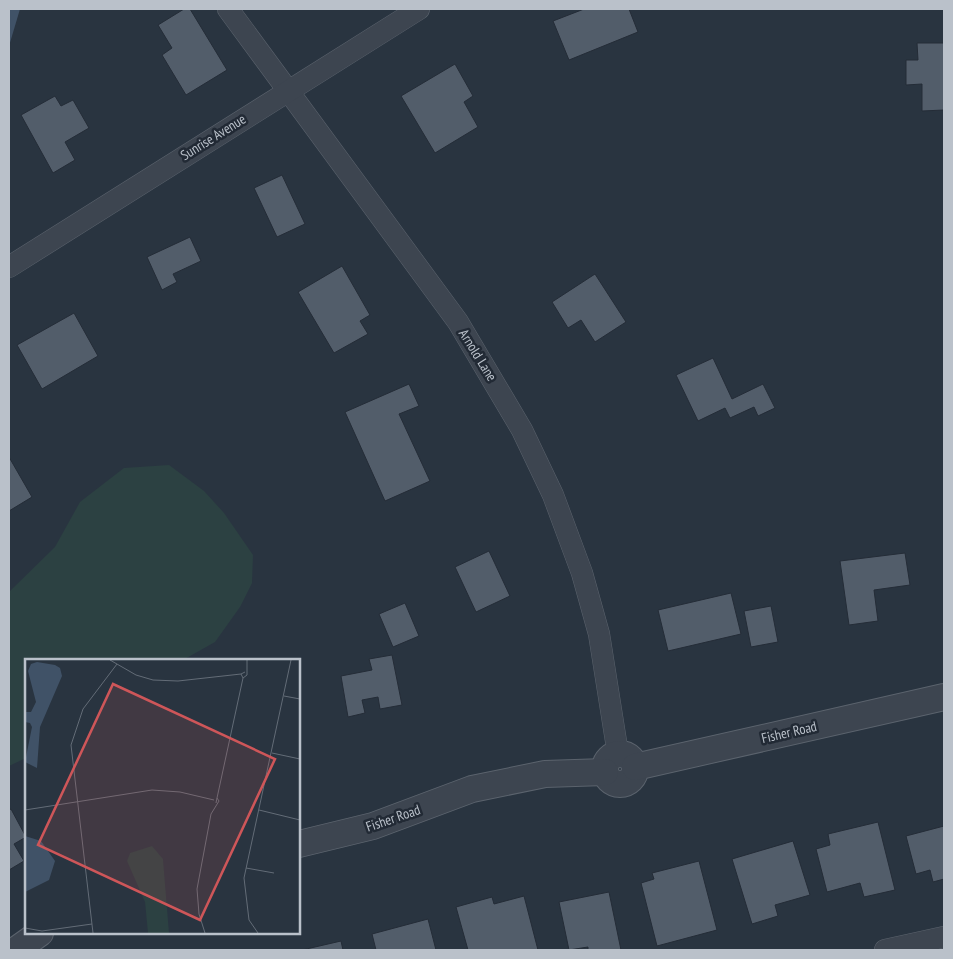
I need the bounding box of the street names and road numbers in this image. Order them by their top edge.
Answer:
street label: Sunrise Avenue [177,110,249,164]
street label: Arnold Lane [455,326,501,385]
street label: Fisher Road [760,717,818,747]
street label: Fisher Road [364,800,422,836]

